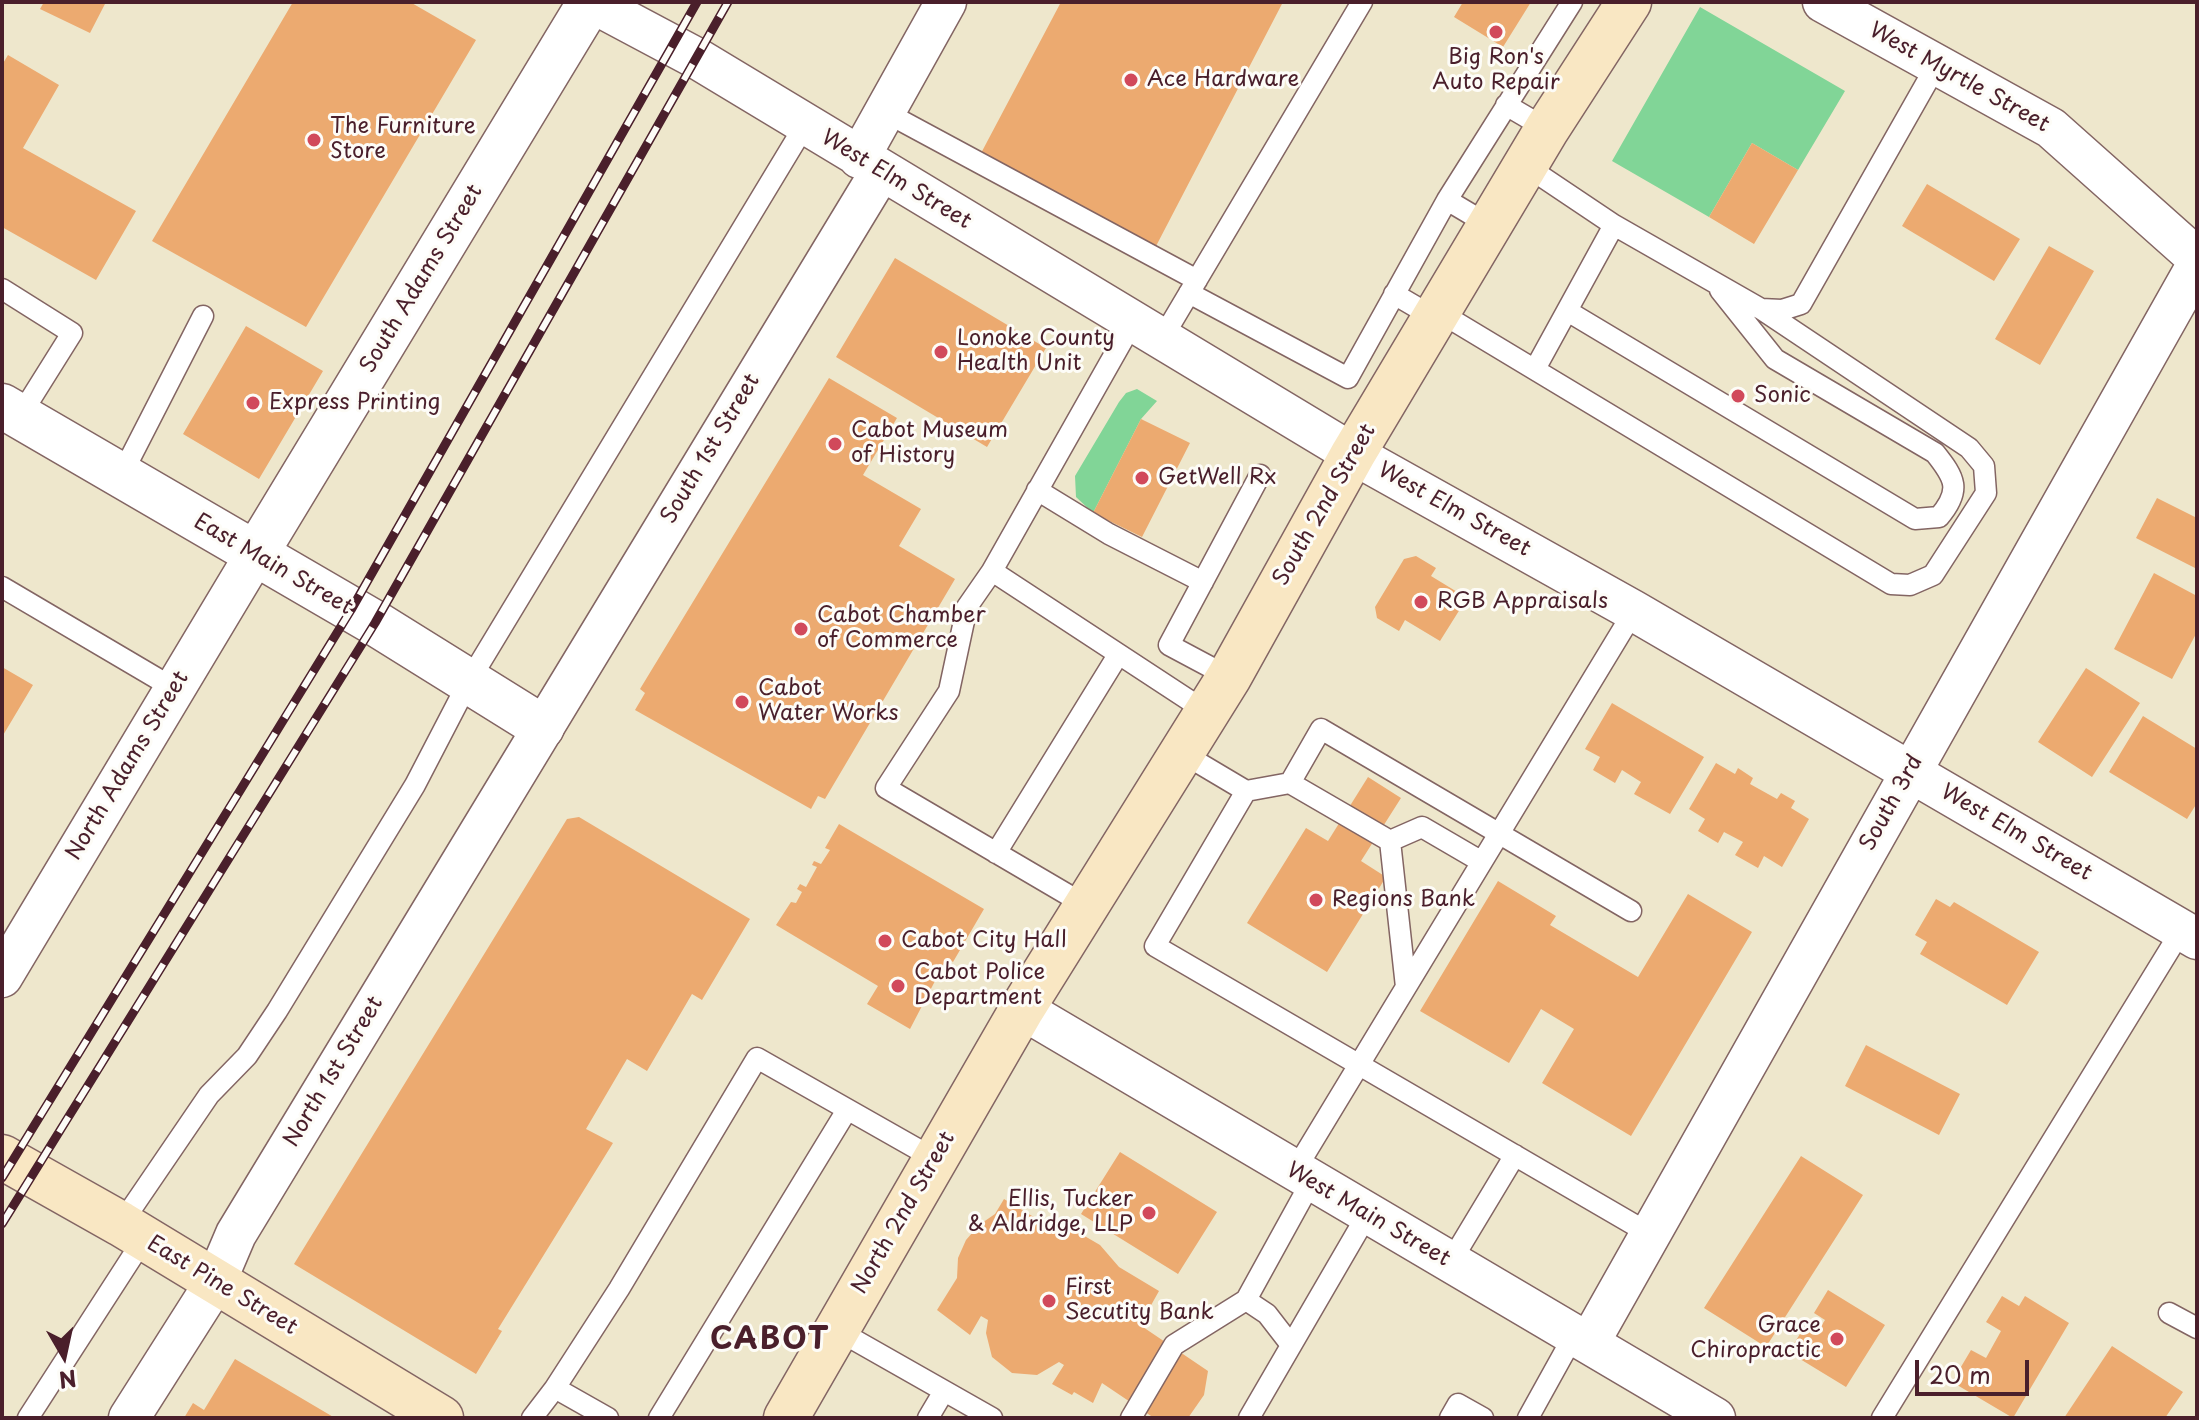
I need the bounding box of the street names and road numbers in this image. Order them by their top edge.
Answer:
street label: West Myrtle Street [1864,17,2054,139]
street label: West Elm Street [816,125,976,235]
street label: South Adams Street [355,180,489,378]
street label: South 1st Street [656,369,766,529]
street label: South 2nd Street [1268,420,1382,590]
street label: West Elm Street [1373,457,1535,563]
street label: East Main Street [189,509,357,621]
street label: North Adams Street [61,667,195,865]
street label: South 3rd [1855,751,1929,855]
street label: West Elm Street [1936,779,2096,887]
street label: North 1st Street [279,992,389,1152]
street label: North 2nd Street [847,1127,961,1299]
street label: West Main Street [1281,1157,1455,1273]
street label: East Pine Street [142,1231,302,1341]

